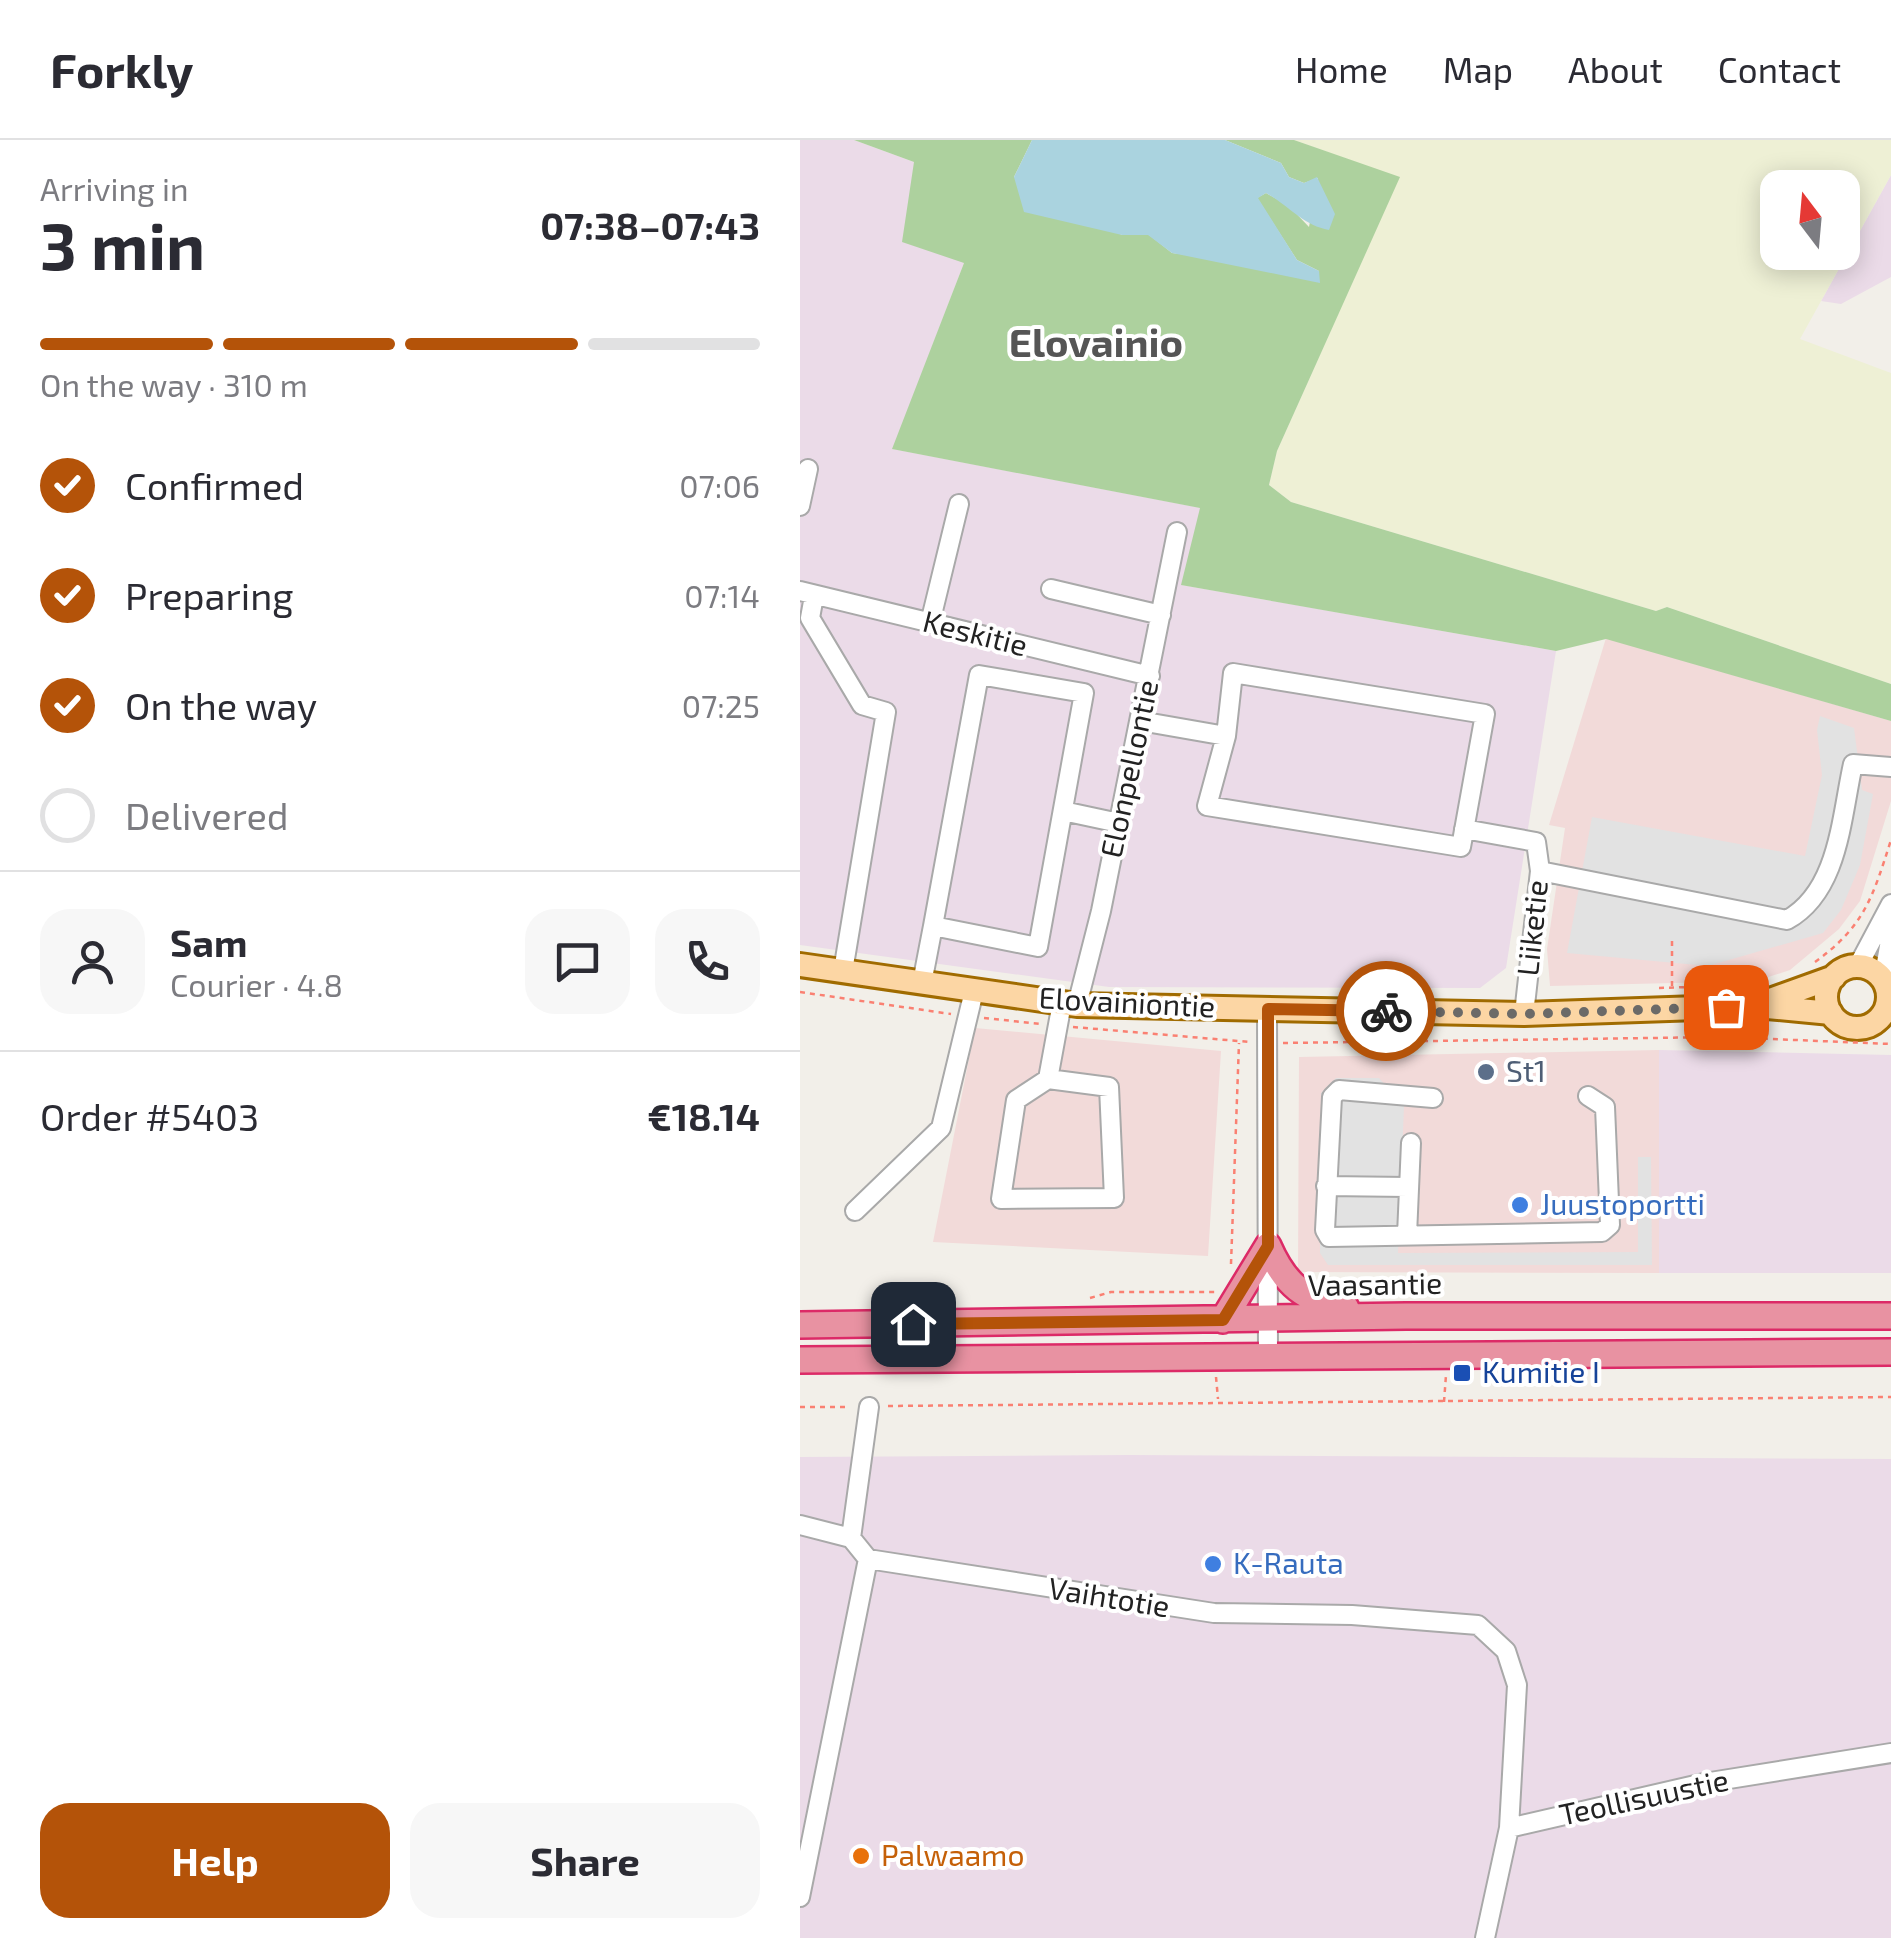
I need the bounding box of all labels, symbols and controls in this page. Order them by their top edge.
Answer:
text: Forkly [50,40,193,98]
text: Home [1295,48,1388,90]
text: Map [1443,48,1513,90]
text: About [1568,48,1663,90]
text: Contact [1718,48,1841,90]
text: Arriving in [40,169,189,207]
north arrow [1760,170,1860,270]
map controls [1760,170,1860,270]
text: 07:38–07:43 [540,202,760,248]
text: 3 min [40,205,205,283]
district label: Elovainio [1009,317,1183,365]
text: On the way · 310 m [40,365,308,403]
icon: check [40,458,95,513]
text: Confirmed [125,462,304,508]
text: 07:06 [679,466,760,504]
icon: check [40,568,95,623]
text: Preparing [125,572,293,618]
text: 07:14 [684,576,760,614]
street label: Keskitie [920,602,1031,662]
street label: Elonpellontie [1092,676,1164,861]
icon: check [40,678,95,733]
text: On the way [125,682,317,728]
text: 07:25 [682,686,760,724]
text: Delivered [125,792,289,838]
street label: Liiketie [1508,878,1554,978]
button: person [40,909,145,1014]
button: chat [525,909,630,1014]
button: phone [655,909,760,1014]
text: Sam [170,919,247,965]
courier [1336,961,1436,1061]
text: Courier · 4.8 [170,965,343,1003]
pin [1684,965,1769,1050]
street label: Elovainiontie [1038,978,1216,1024]
icon: bag [1699,980,1754,1035]
icon: bike [1359,984,1414,1039]
place label: St1 [1506,1052,1546,1088]
marker: St1 [1475,1061,1497,1083]
text: Order #5403 [40,1093,259,1139]
text: €18.14 [647,1093,760,1139]
place label: Juustoportti [1540,1185,1705,1221]
marker: Juustoportti [1509,1194,1531,1216]
street label: Vaasantie [1307,1264,1443,1302]
pin [871,1282,956,1367]
icon: home [886,1297,941,1352]
place label: Kumitie I [1482,1353,1600,1389]
marker: Kumitie I [1451,1362,1473,1384]
place label: K-Rauta [1233,1544,1344,1580]
marker: K-Rauta [1202,1553,1224,1575]
street label: Vaihtotie [1046,1569,1172,1623]
street label: Teollisuustie [1556,1761,1732,1832]
button: Help [40,1803,390,1918]
button: Share [410,1803,760,1918]
place label: Palwaamo [881,1836,1024,1872]
marker: Palwaamo [850,1845,872,1867]

